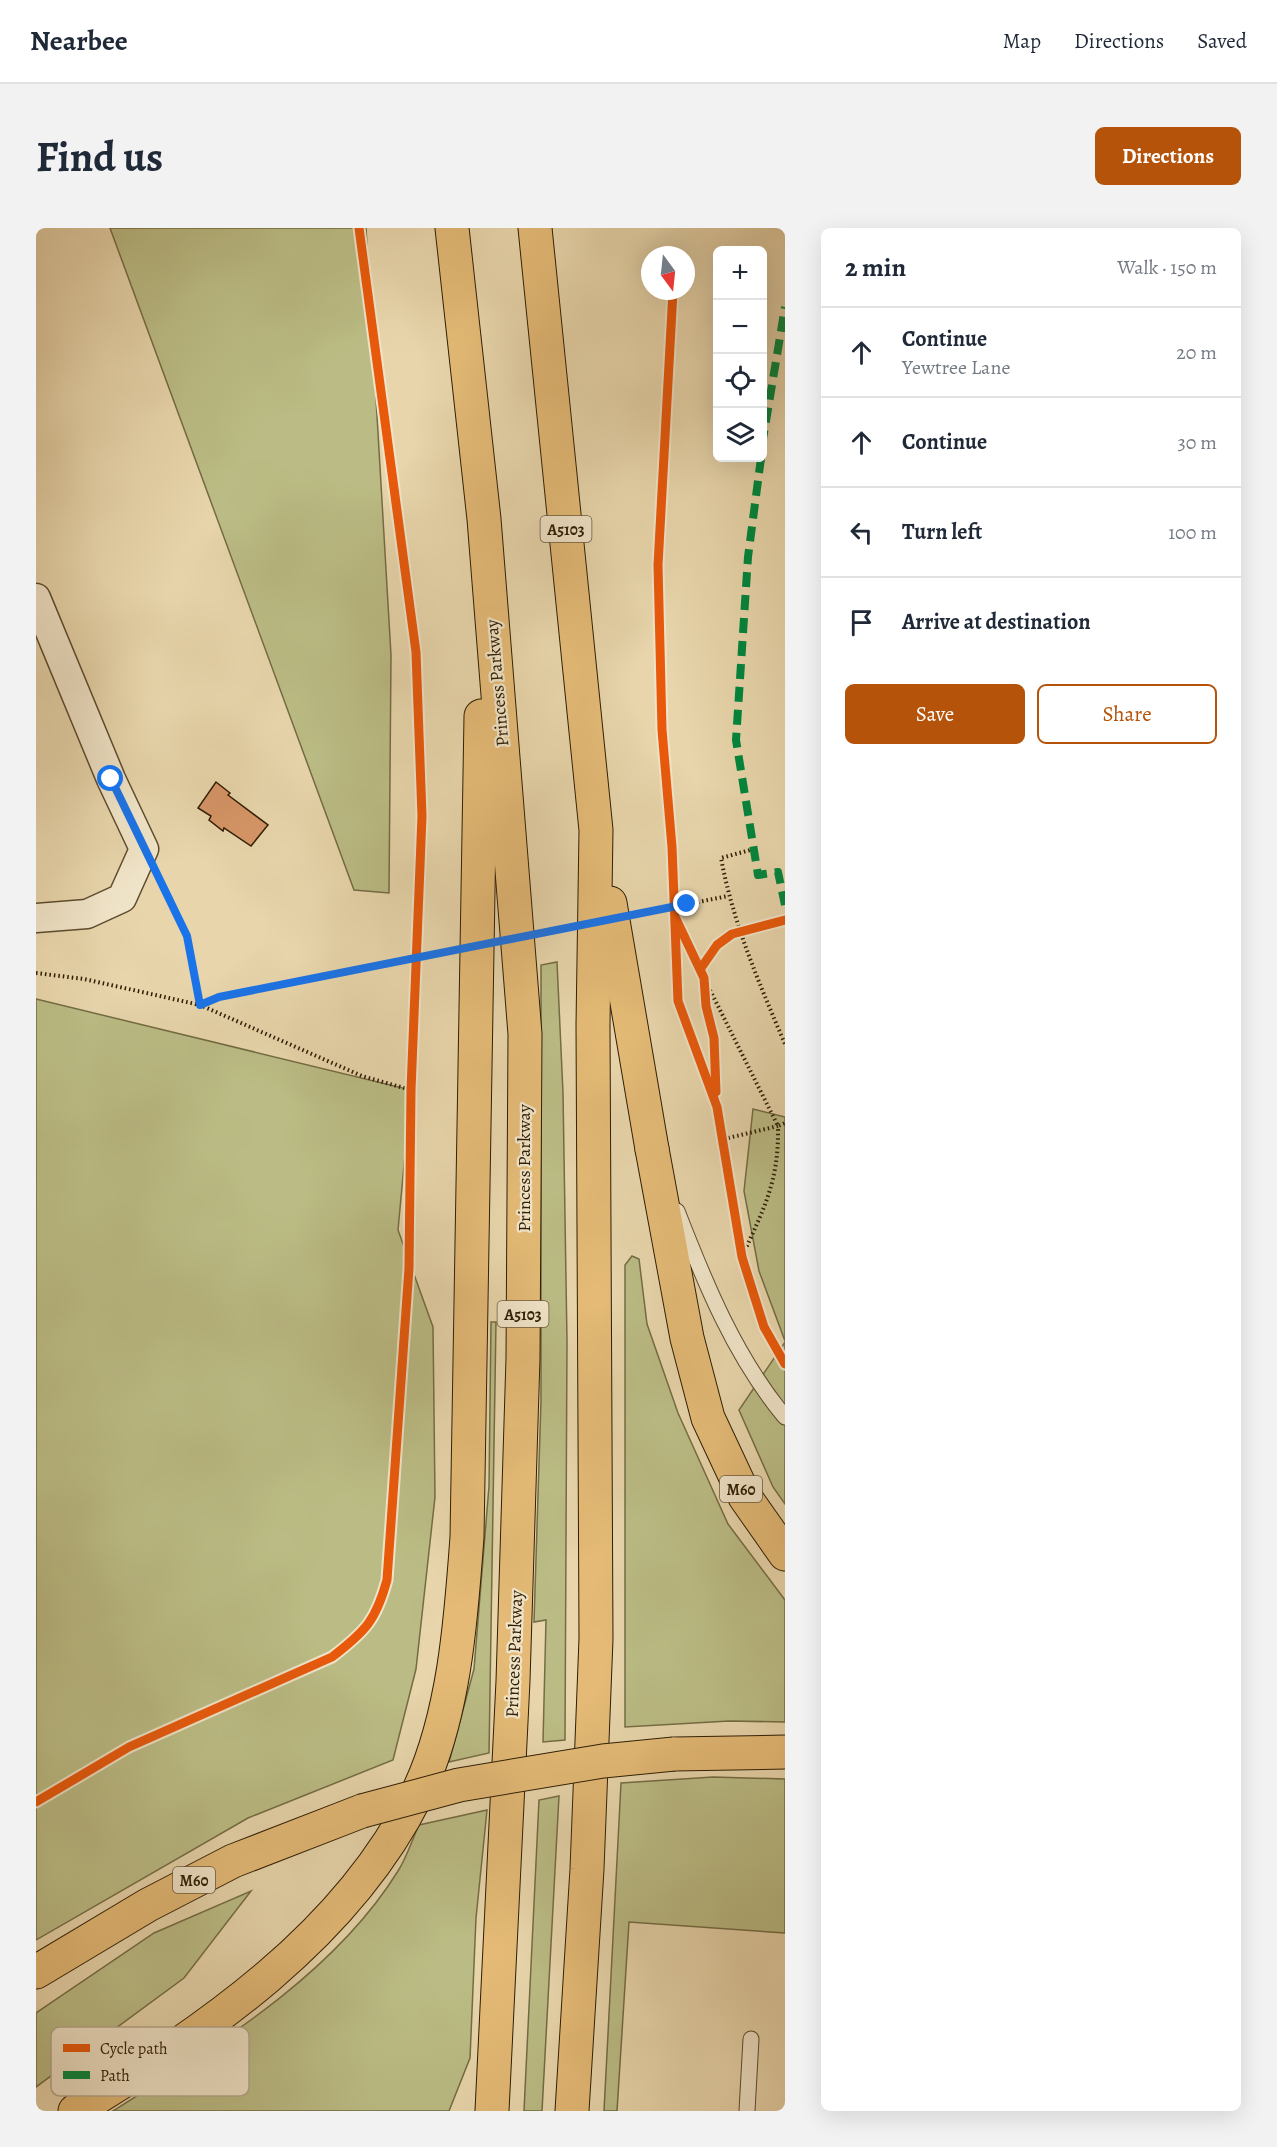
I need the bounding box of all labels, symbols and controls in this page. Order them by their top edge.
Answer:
text: Nearbee [30,22,128,60]
text: Map [1003,27,1041,55]
text: Directions [1074,27,1164,55]
text: Saved [1197,27,1247,55]
button: Directions [1095,127,1241,185]
text: Find us [36,128,163,185]
north arrow [641,246,695,300]
map controls [713,246,767,462]
button: + [713,246,767,300]
text: 2 min [845,250,906,285]
text: Walk · 150 m [1117,254,1217,281]
button: − [713,300,767,354]
text: Continue [902,324,987,354]
icon: ahead [845,336,878,369]
text: 20 m [1176,339,1217,366]
button: locate [713,354,767,408]
text: Yewtree Lane [902,354,1010,381]
button: layers [713,408,767,462]
icon: ahead [845,426,878,459]
text: Continue [902,427,987,457]
text: 30 m [1177,429,1217,456]
road number: A5103 [540,516,592,542]
icon: left [845,516,878,549]
text: Turn left [902,517,982,547]
text: 100 m [1168,519,1217,546]
icon: arrive [845,606,878,639]
text: Arrive at destination [902,607,1091,637]
street label: Princess Parkway [479,618,515,747]
button: Save [845,684,1025,744]
button: Share [1037,684,1217,744]
route start [97,765,123,791]
route end [673,890,699,916]
street label: Princess Parkway [512,1103,536,1232]
road number: A5103 [498,1301,548,1327]
road number: M60 [720,1476,762,1502]
street label: Princess Parkway [500,1589,528,1718]
road number: M60 [173,1867,215,1893]
legend [51,2027,249,2096]
text: Cycle path [100,2038,168,2060]
text: Path [100,2065,130,2087]

